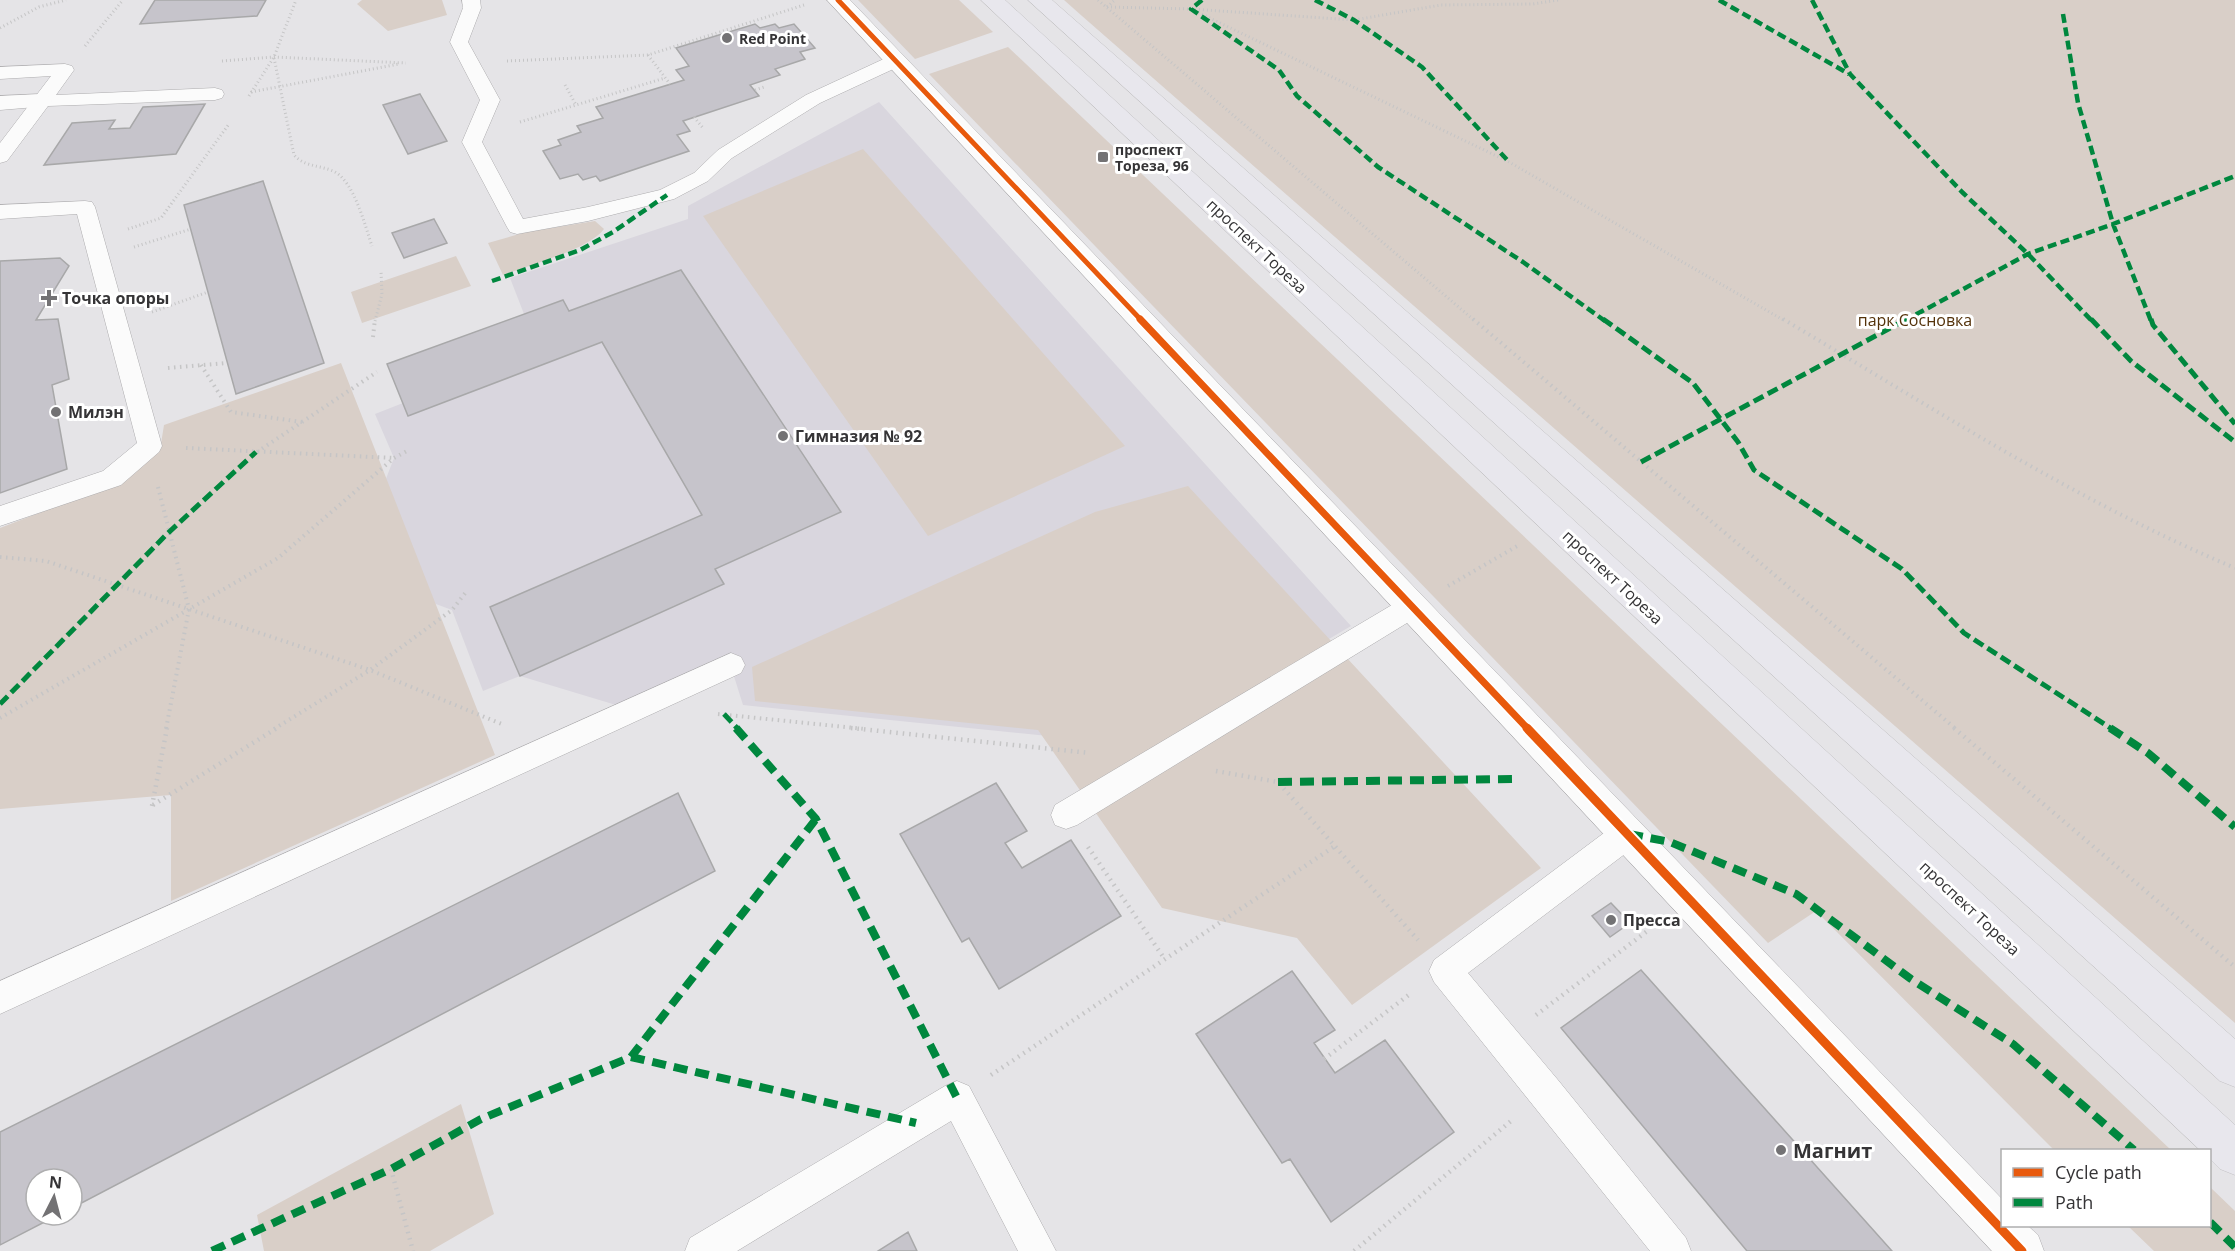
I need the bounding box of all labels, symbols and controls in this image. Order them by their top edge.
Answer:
place label: Red Point [739,29,806,48]
marker: Red Point [720,31,734,45]
place label: проспект Тореза, 96 [1115,140,1189,175]
marker: проспект Тореза, 96 [1096,150,1110,164]
street label: проспект Тореза [1202,194,1312,298]
place label: Точка опоры [62,287,169,309]
marker: Точка опоры [40,289,58,307]
park label: парк Сосновка [1858,309,1972,331]
place label: Милэн [68,401,124,423]
marker: Милэн [49,405,63,419]
place label: Гимназия № 92 [795,425,922,447]
marker: Гимназия № 92 [776,429,790,443]
street label: проспект Тореза [1558,525,1668,629]
street label: проспект Тореза [1915,856,2025,960]
place label: Пресса [1623,909,1681,931]
marker: Пресса [1604,913,1618,927]
place label: Магнит [1793,1137,1872,1164]
marker: Магнит [1774,1143,1788,1157]
legend [2001,1149,2211,1227]
text: Cycle path [2055,1160,2142,1184]
north arrow [24,1167,84,1227]
text: N [48,1170,63,1194]
text: Path [2055,1190,2093,1214]

